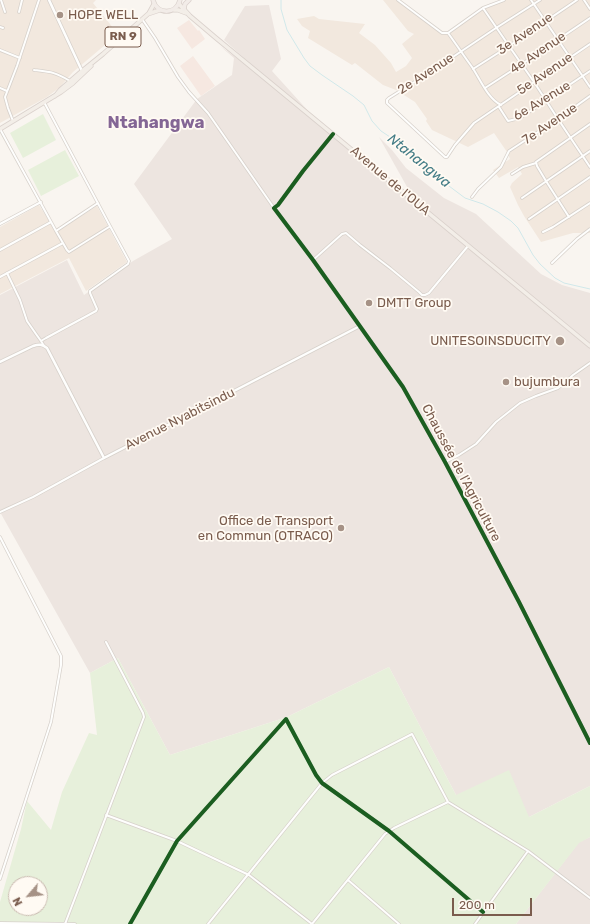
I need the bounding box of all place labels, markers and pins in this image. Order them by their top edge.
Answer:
place label: HOPE WELL [68,7,138,23]
marker: HOPE WELL [55,10,65,20]
place label: DMTT Group [377,295,451,311]
marker: DMTT Group [364,298,374,308]
place label: UNITESOINSDUCITY [430,333,551,349]
marker: UNITESOINSDUCITY [554,335,566,347]
place label: bujumbura [514,374,580,390]
marker: bujumbura [501,377,511,387]
place label: Office de Transport en Commun (OTRACO) [198,513,333,544]
marker: Office de Transport en Commun (OTRACO) [336,523,346,533]

